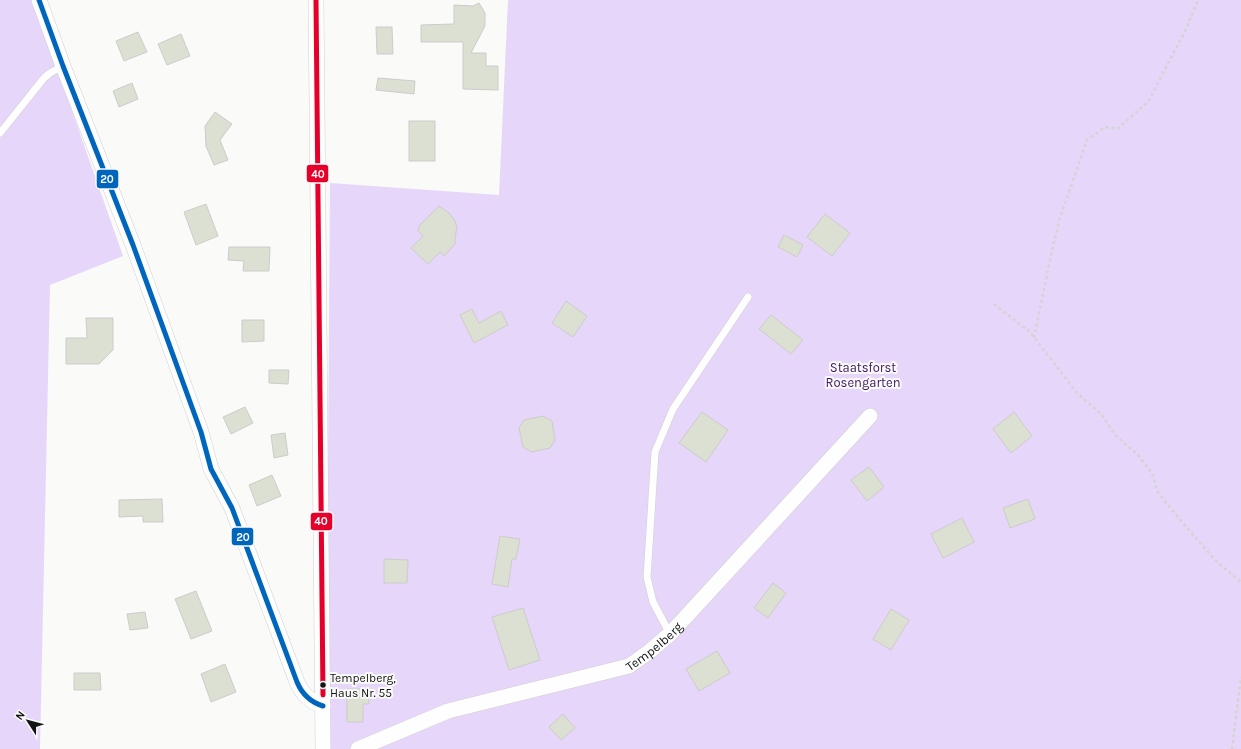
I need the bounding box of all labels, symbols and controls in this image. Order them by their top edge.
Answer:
line badge: 40 [306,164,329,183]
text: 40 [311,168,325,181]
line badge: 20 [96,169,119,189]
text: 20 [100,173,114,186]
park label: Staatsforst Rosengarten [825,360,901,390]
line badge: 40 [310,512,333,531]
text: 40 [314,515,328,528]
line badge: 20 [231,527,254,546]
text: 20 [236,531,250,544]
street label: Tempelberg [623,618,685,674]
place label: Tempelberg, Haus Nr. 55 [330,671,396,700]
marker: Tempelberg, Haus Nr. 55 [318,680,328,690]
north arrow [8,701,48,741]
text: N [13,708,28,722]

